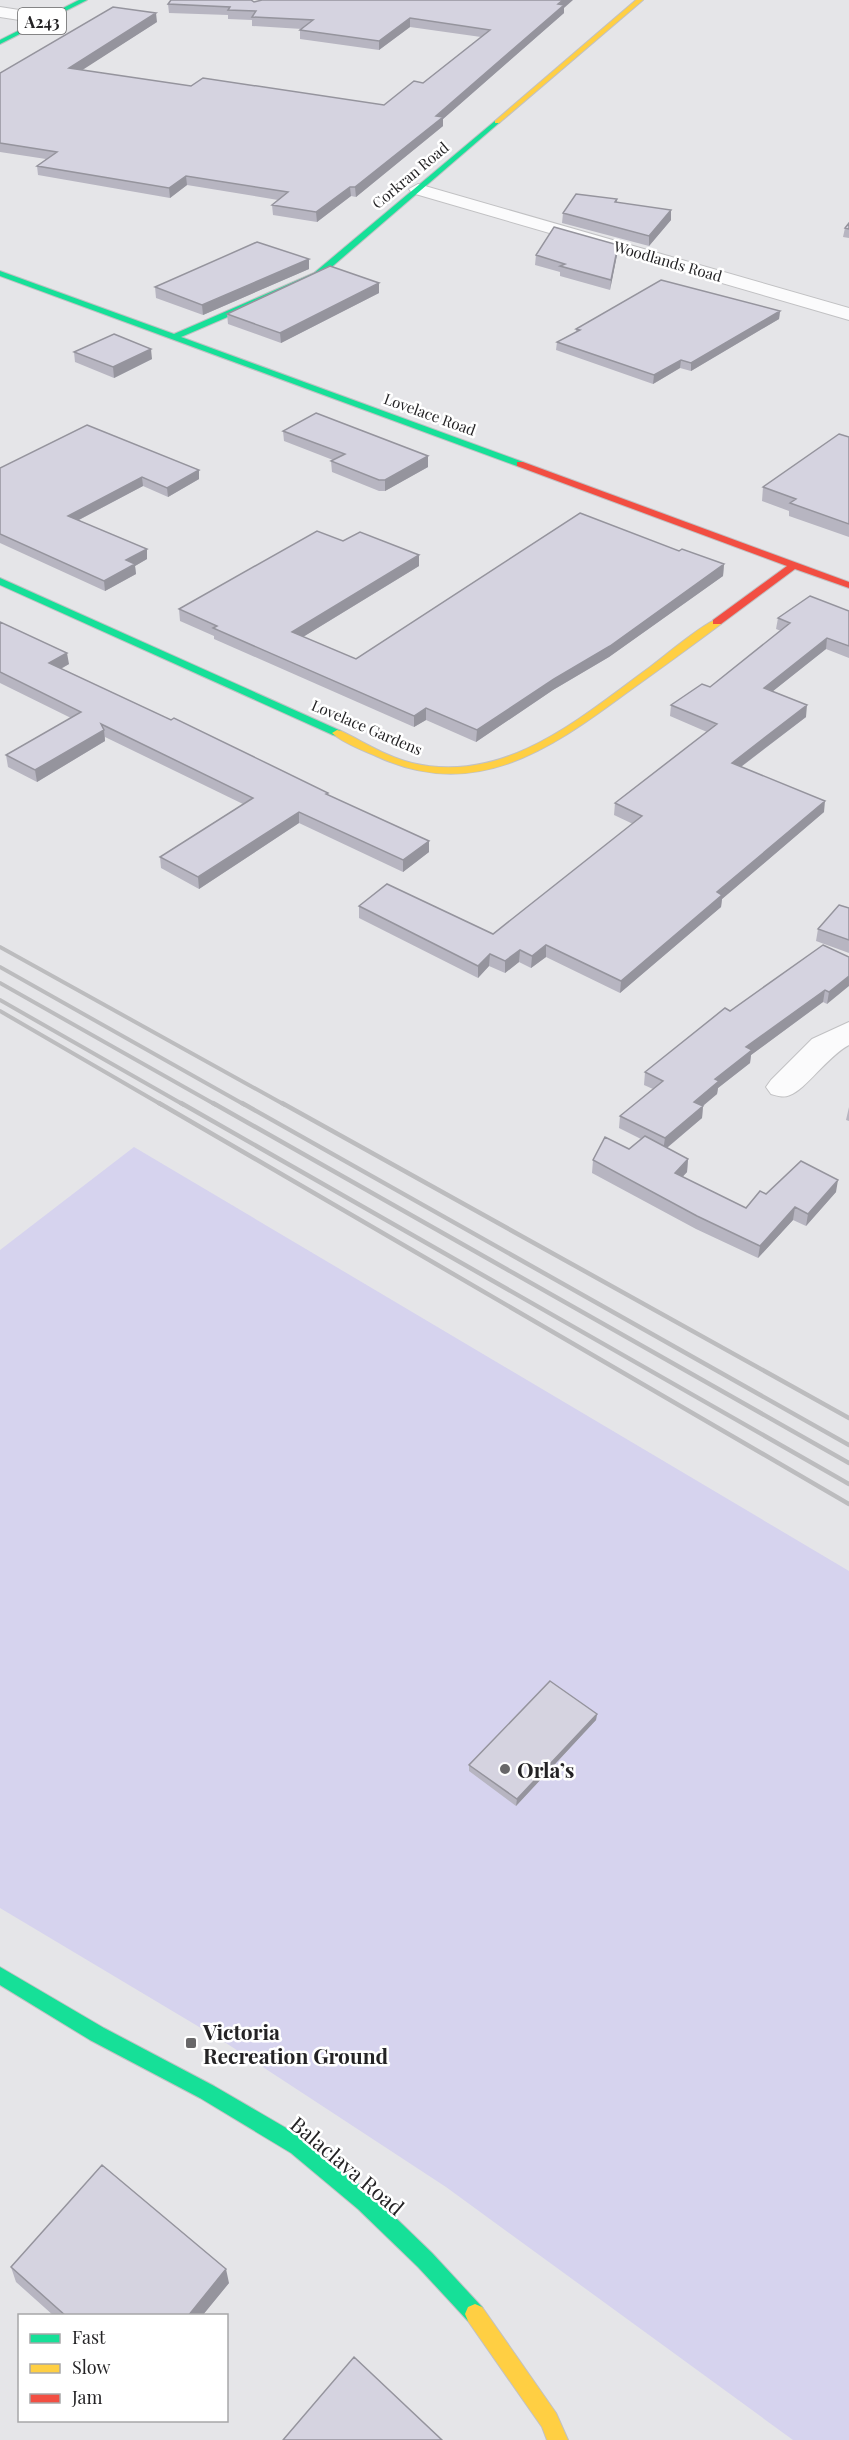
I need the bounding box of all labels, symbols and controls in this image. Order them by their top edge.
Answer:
road number: A243 [18,8,66,34]
street label: Corkran Road [368,137,453,213]
street label: Woodlands Road [611,236,725,286]
street label: Lovelace Road [381,388,479,440]
street label: Lovelace Gardens [309,695,425,759]
place label: Orla’s [517,1755,575,1783]
marker: Orla’s [498,1762,512,1776]
place label: Victoria Recreation Ground [202,2017,389,2069]
marker: Victoria Recreation Ground [184,2036,198,2050]
street label: Balaclava Road [285,2109,411,2221]
legend [18,2314,228,2422]
text: Fast [72,2325,106,2349]
text: Slow [72,2355,110,2379]
text: Jam [71,2385,102,2409]

